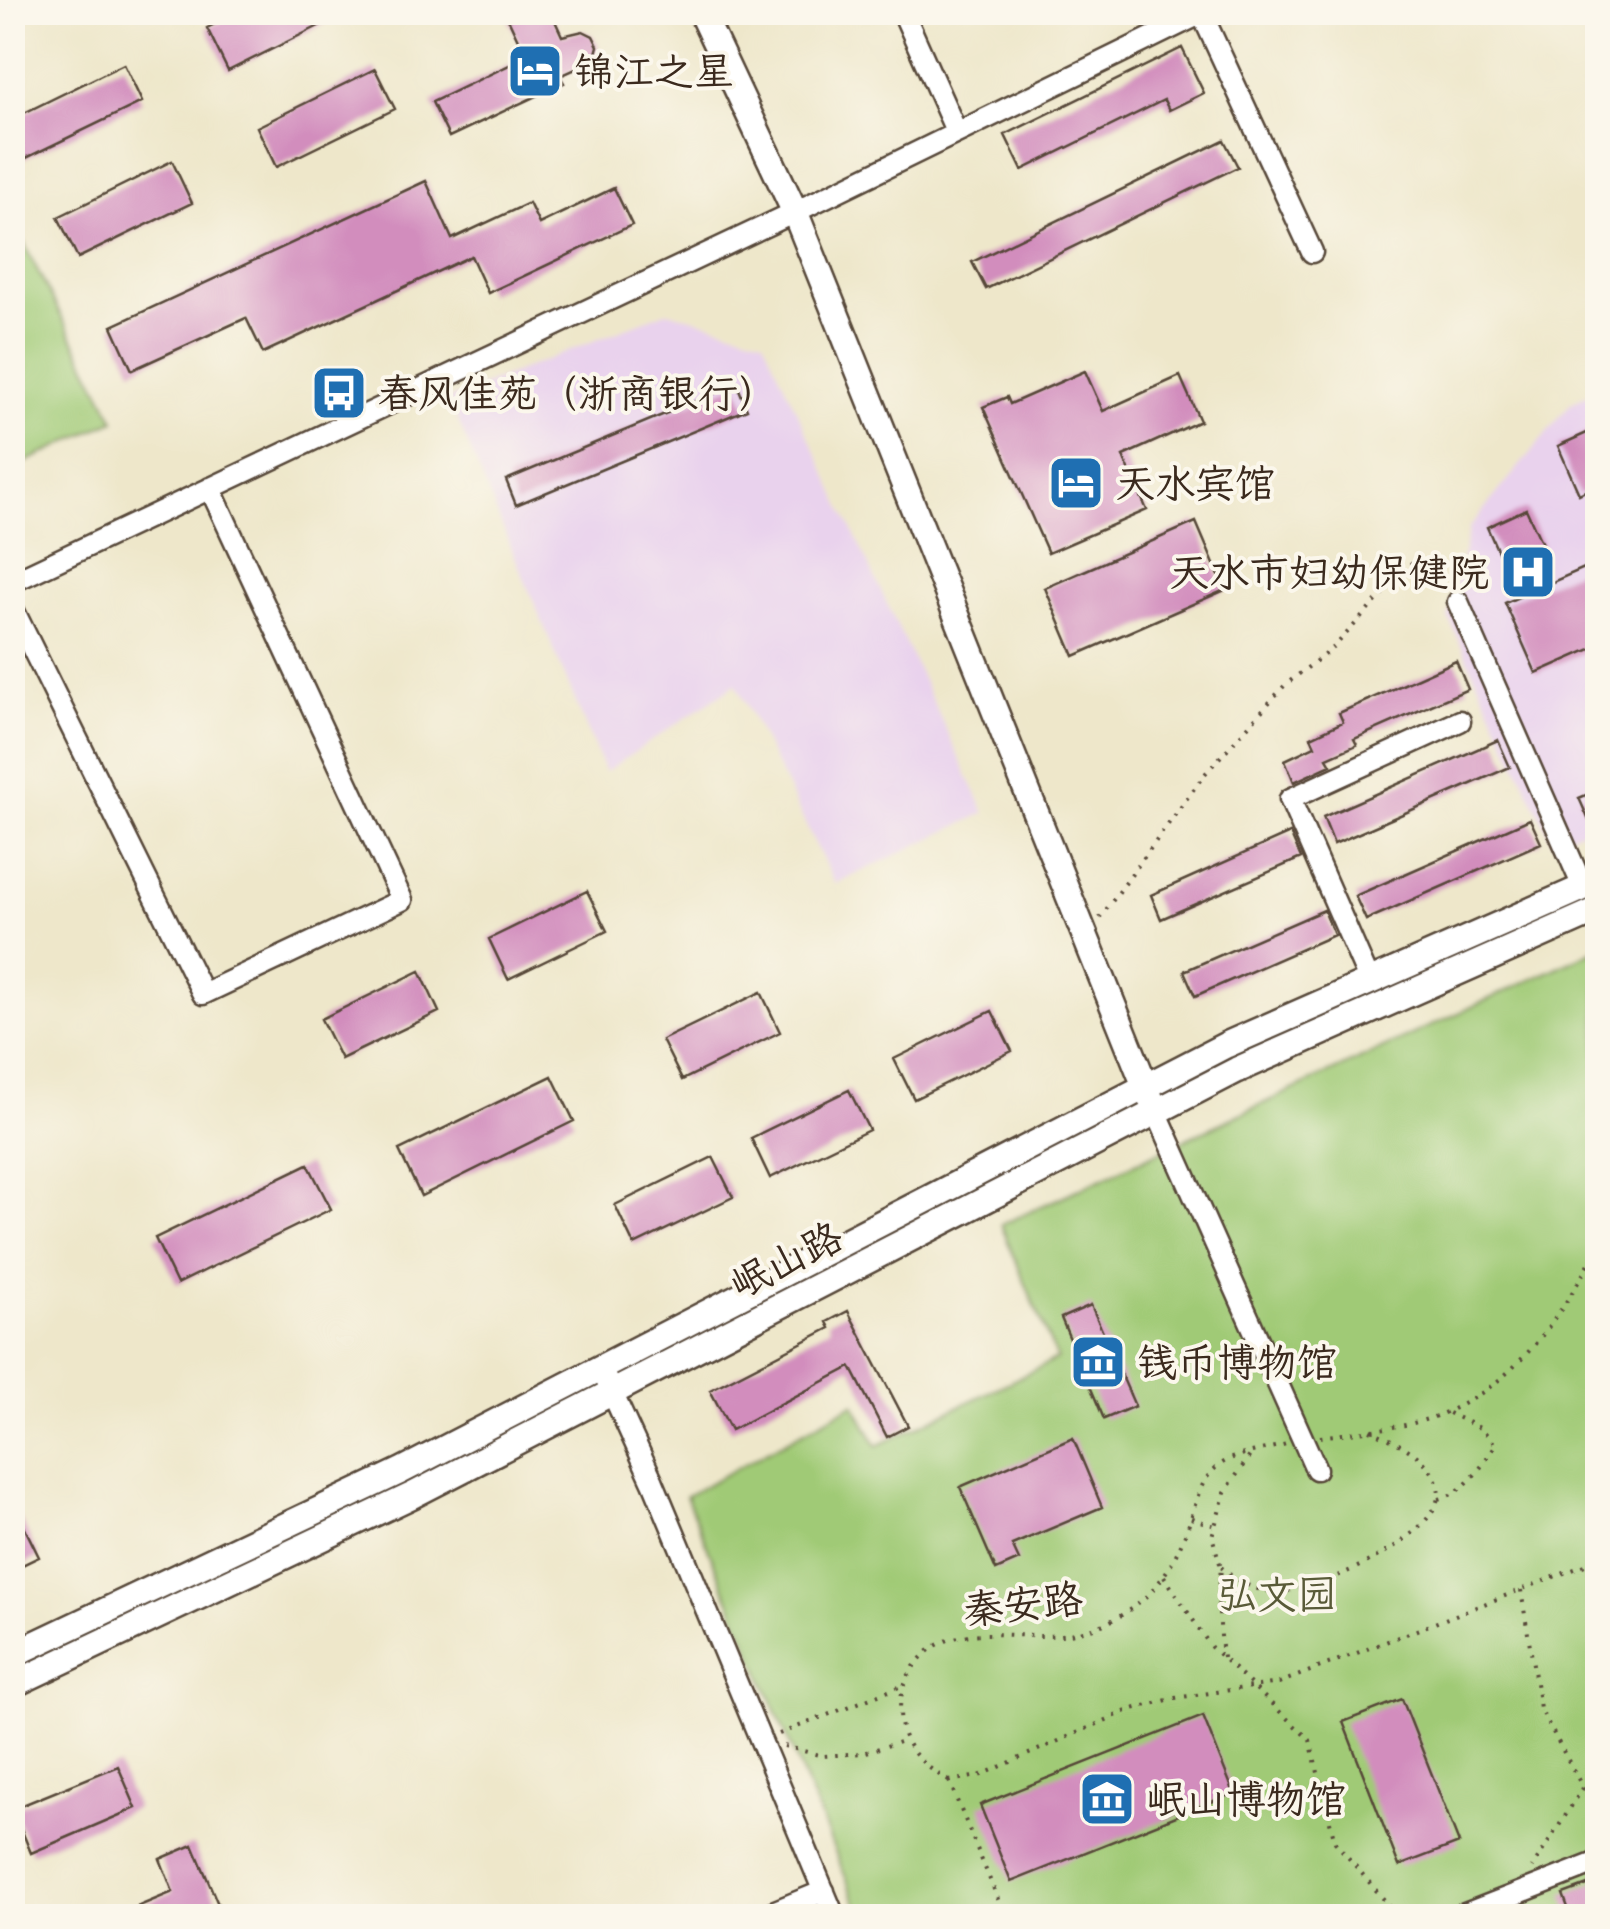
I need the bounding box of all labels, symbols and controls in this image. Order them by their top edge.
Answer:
hotel icon: 锦江之星 [505,41,565,101]
place label: 锦江之星 [574,46,734,105]
bus stop icon: 春风佳苑（浙商银行） [309,363,369,423]
place label: 春风佳苑（浙商银行） [378,368,778,427]
hotel icon: 天水宾馆 [1046,453,1106,513]
place label: 天水宾馆 [1115,458,1275,517]
hospital icon: 天水市妇幼保健院 [1498,542,1558,602]
place label: 天水市妇幼保健院 [1169,547,1489,606]
street label: 岷山路 [721,1210,855,1318]
museum icon: 钱币博物馆 [1068,1332,1128,1392]
place label: 钱币博物馆 [1137,1337,1337,1396]
park label: 弘文园 [1217,1569,1337,1628]
street label: 秦安路 [961,1573,1086,1644]
museum icon: 岷山博物馆 [1077,1769,1137,1829]
place label: 岷山博物馆 [1146,1774,1346,1833]

